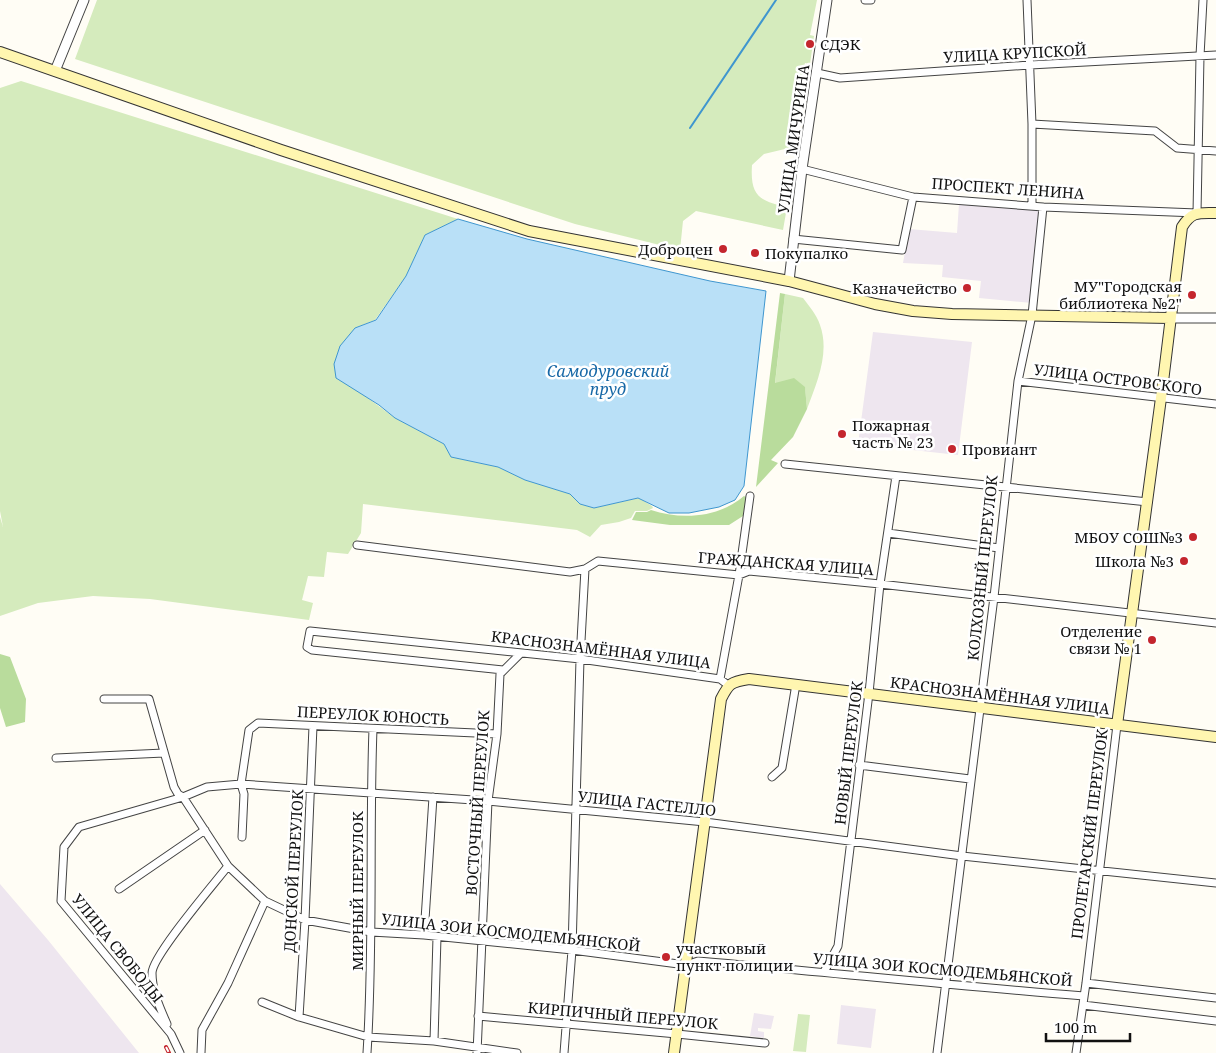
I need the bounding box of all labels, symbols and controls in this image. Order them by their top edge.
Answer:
place label: СДЭК [820,34,861,54]
marker: СДЭК [804,38,816,50]
street label: УЛИЦА КРУПСКОЙ [943,39,1087,67]
street label: УЛИЦА МИЧУРИНА [773,63,813,215]
street label: ПРОСПЕКТ ЛЕНИНА [931,173,1086,203]
place label: Доброцен [638,239,713,259]
marker: Доброцен [717,243,729,255]
place label: Покупалко [765,243,848,263]
marker: Покупалко [749,247,761,259]
place label: МУ"Городская библиотека №2" [1059,276,1182,313]
place label: Казначейство [852,278,957,298]
marker: Казначейство [961,282,973,294]
marker: МУ"Городская библиотека №2" [1186,289,1198,301]
street label: УЛИЦА ОСТРОВСКОГО [1033,359,1203,399]
water label: Самодуровский пруд [547,360,670,400]
place label: Пожарная часть № 23 [852,415,933,452]
marker: Пожарная часть № 23 [836,428,848,440]
place label: Провиант [962,439,1037,459]
marker: Провиант [946,443,958,455]
street label: КОЛХОЗНЫЙ ПЕРЕУЛОК [962,474,1002,662]
place label: МБОУ СОШ№3 [1074,527,1183,547]
marker: МБОУ СОШ№3 [1187,531,1199,543]
street label: ГРАЖДАНСКАЯ УЛИЦА [698,547,875,579]
place label: Школа №3 [1095,551,1174,571]
marker: Школа №3 [1178,555,1190,567]
place label: Отделение связи № 1 [1060,621,1142,658]
street label: КРАСНОЗНАМЁННАЯ УЛИЦА [490,626,712,672]
marker: Отделение связи № 1 [1146,634,1158,646]
street label: КРАСНОЗНАМЁННАЯ УЛИЦА [889,672,1111,718]
street label: НОВЫЙ ПЕРЕУЛОК [829,679,867,826]
street label: ПЕРЕУЛОК ЮНОСТЬ [296,701,450,729]
street label: ВОСТОЧНЫЙ ПЕРЕУЛОК [461,709,493,896]
street label: ПРОЛЕТАРСКИЙ ПЕРЕУЛОК [1066,727,1112,940]
street label: УЛИЦА ГАСТЕЛЛО [577,786,717,820]
street label: ДОНСКОЙ ПЕРЕУЛОК [279,789,307,953]
street label: МИРНЫЙ ПЕРЕУЛОК [347,811,367,971]
street label: УЛИЦА СВОБОДЫ [68,889,168,1007]
street label: УЛИЦА ЗОИ КОСМОДЕМЬЯНСКОЙ [380,908,642,956]
place label: участковый пункт полиции [676,938,793,975]
street label: УЛИЦА ЗОИ КОСМОДЕМЬЯНСКОЙ [812,948,1074,990]
marker: участковый пункт полиции [660,951,672,963]
street label: КИРПИЧНЫЙ ПЕРЕУЛОК [527,997,719,1033]
scale bar [1046,1010,1130,1042]
text: 100 m [1054,1017,1097,1037]

